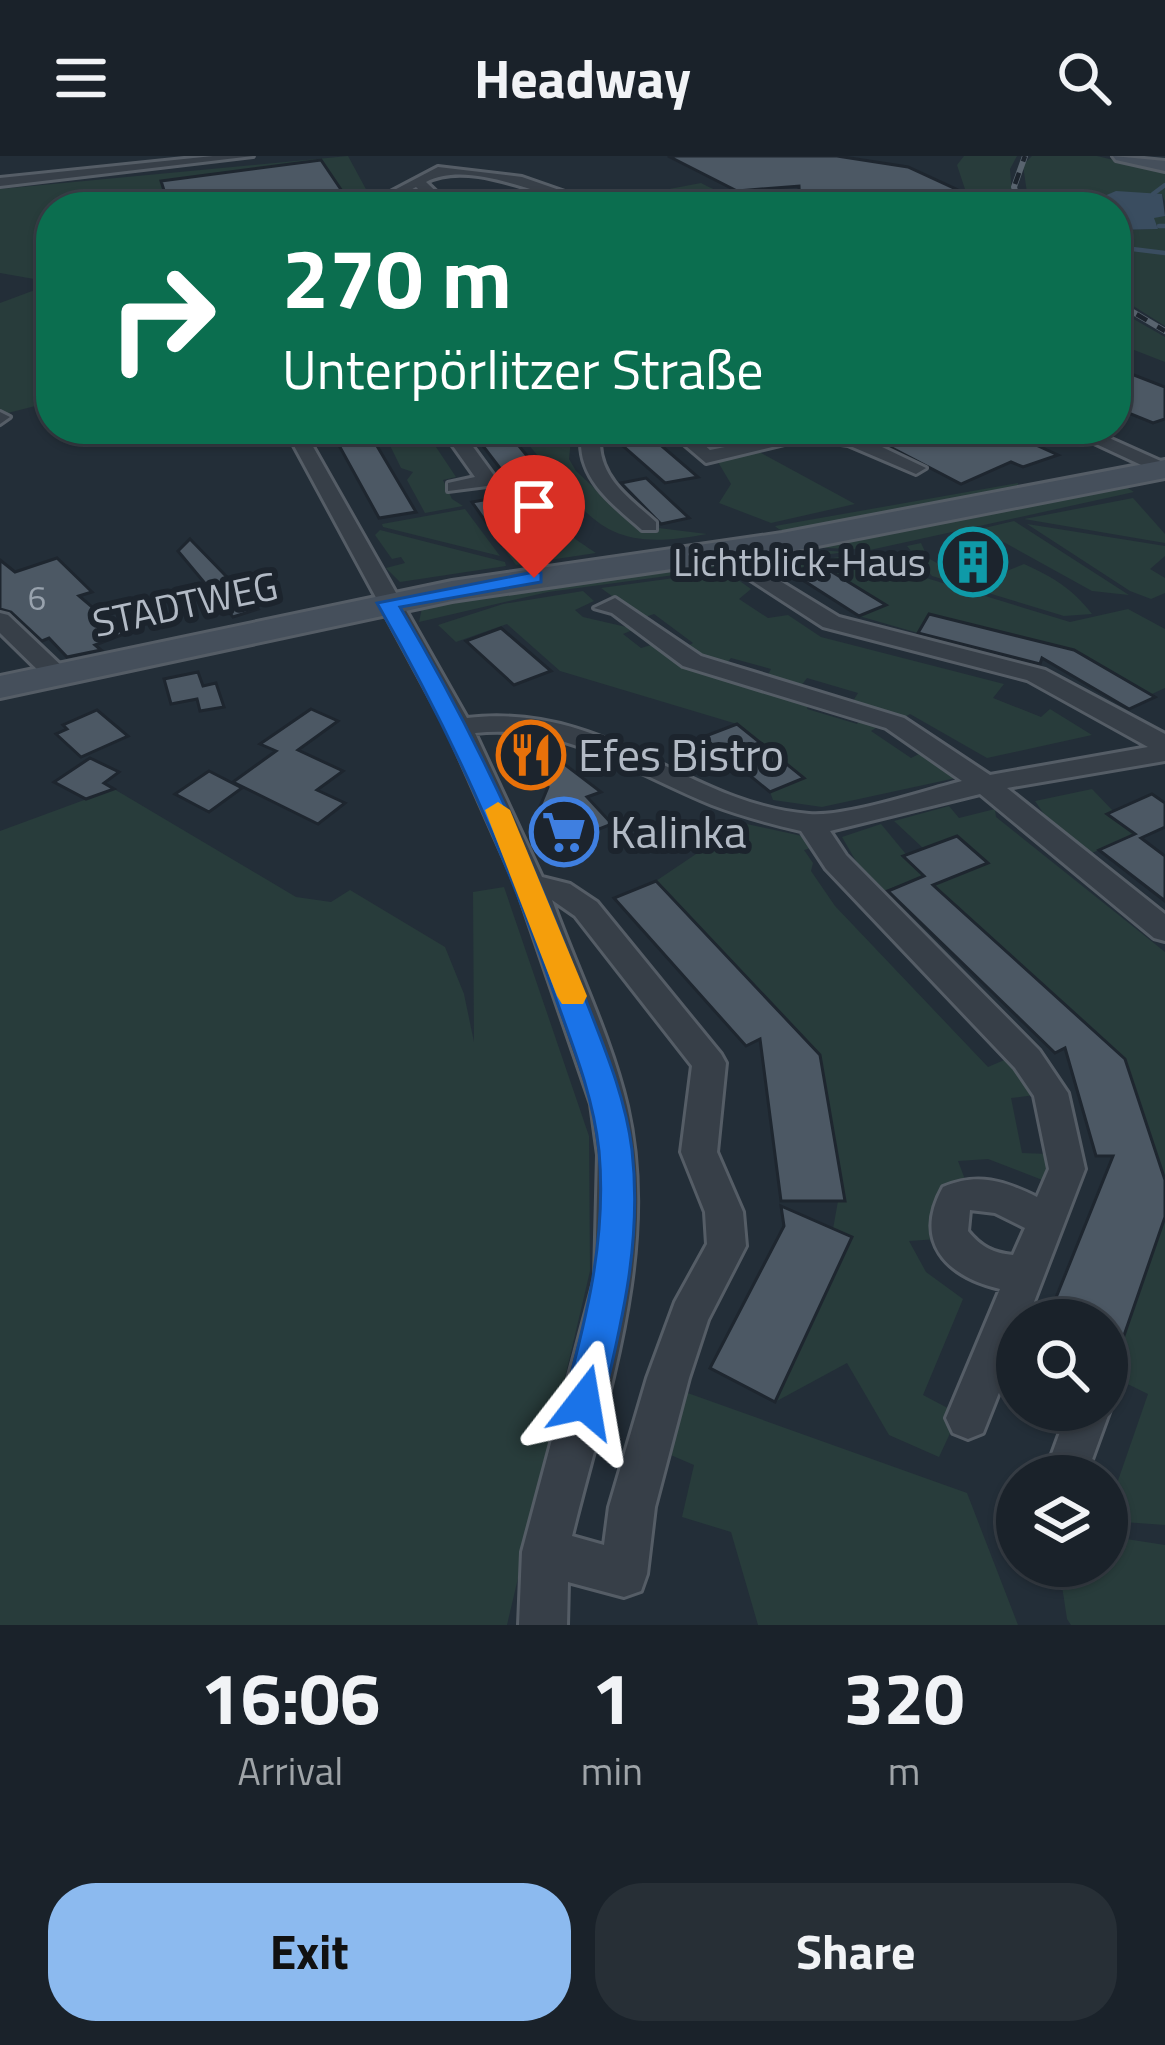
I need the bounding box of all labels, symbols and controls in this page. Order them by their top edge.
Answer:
text: Headway [474,37,691,119]
icon: menu [48,45,114,111]
icon: search [1051,45,1117,111]
text: 270 m [282,213,512,341]
icon: right [84,240,240,396]
text: Unterpörlitzer Straße [282,328,763,410]
pin [483,455,585,578]
icon: arrive [501,473,567,539]
building icon: Lichtblick-Haus [938,527,1008,597]
place label: Lichtblick-Haus [673,532,926,591]
street label: STADTWEG [87,555,283,652]
house number: 6 [28,573,46,623]
restaurant icon: Efes Bistro [496,720,566,790]
place label: Efes Bistro [578,720,784,788]
supermarket icon: Kalinka [529,797,599,867]
place label: Kalinka [610,797,747,865]
map controls [996,1299,1128,1587]
button: search [996,1299,1128,1431]
position arrow [521,1339,647,1465]
button: layers [996,1455,1128,1587]
text: 16:06 [201,1642,380,1752]
text: 1 [592,1642,632,1752]
text: 320 [843,1642,964,1752]
text: Arrival [238,1741,343,1800]
text: min [581,1741,643,1800]
text: m [888,1741,920,1800]
button: Exit [48,1883,571,2021]
button: Share [595,1883,1117,2021]

